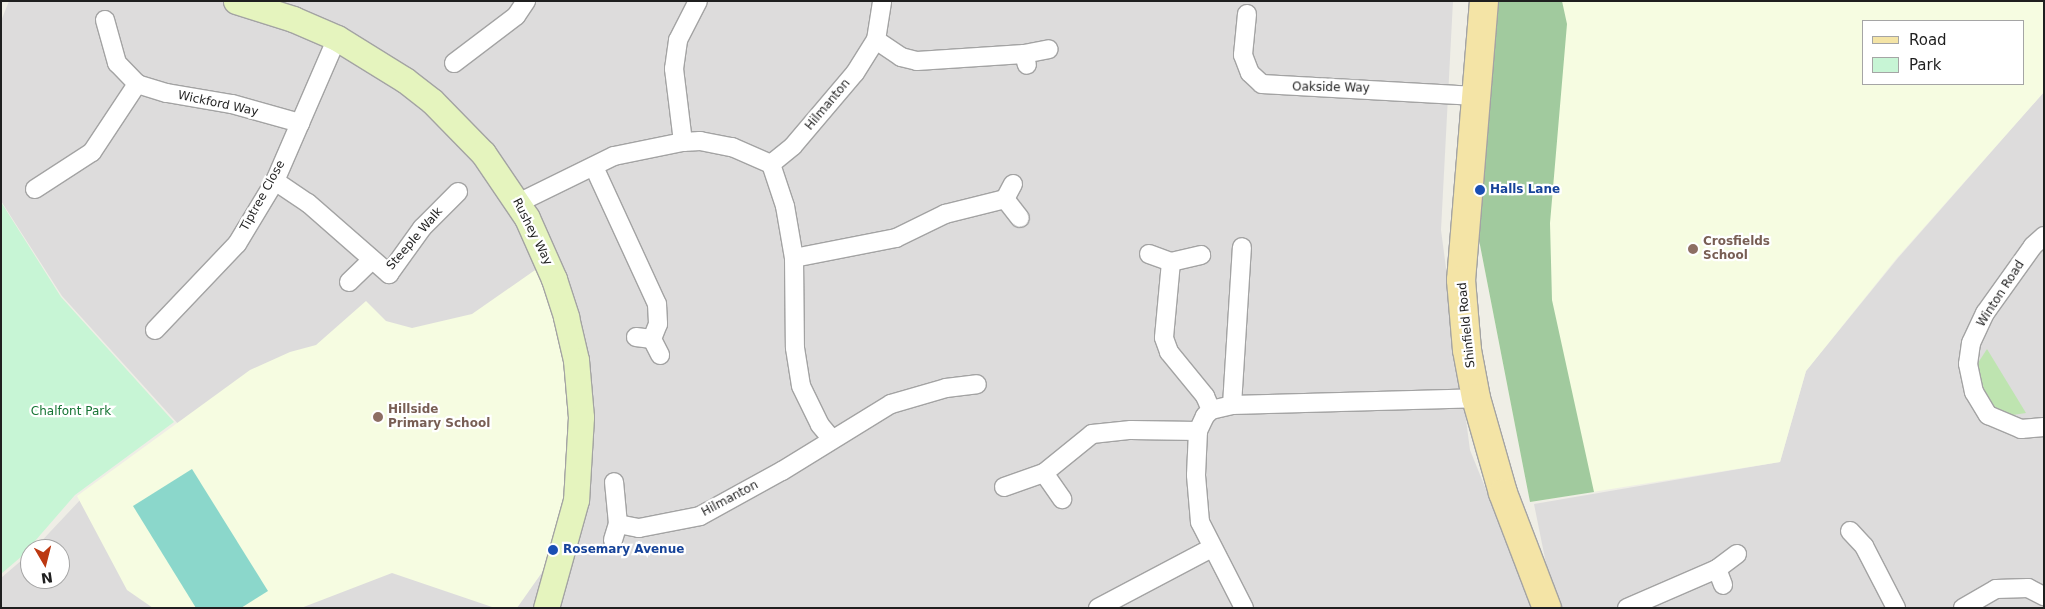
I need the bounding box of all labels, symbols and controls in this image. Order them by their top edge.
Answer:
legend [1862,20,2025,85]
text: Road [1909,31,1947,49]
text: Park [1909,56,1941,74]
street label: Hilmanton [803,77,853,133]
street label: Oakside Way [1292,80,1370,96]
street label: Wickford Way [177,88,259,120]
street label: Tiptree Close [238,158,288,234]
place label: Halls Lane [1490,183,1560,197]
marker: Halls Lane [1474,184,1486,196]
street label: Rushey Way [509,196,555,268]
street label: Steeple Walk [384,205,446,273]
place label: Crosfields School [1703,235,1770,263]
marker: Crosfields School [1687,243,1699,255]
street label: Winton Road [1974,258,2028,330]
street label: Shinfield Road [1455,281,1479,369]
place label: Hillside Primary School [388,403,490,431]
park label: Chalfont Park [31,405,111,419]
marker: Hillside Primary School [372,411,384,423]
street label: Hilmanton [699,478,761,520]
north arrow [20,539,70,589]
place label: Rosemary Avenue [563,543,684,557]
marker: Rosemary Avenue [547,544,559,556]
text: N [40,569,54,587]

